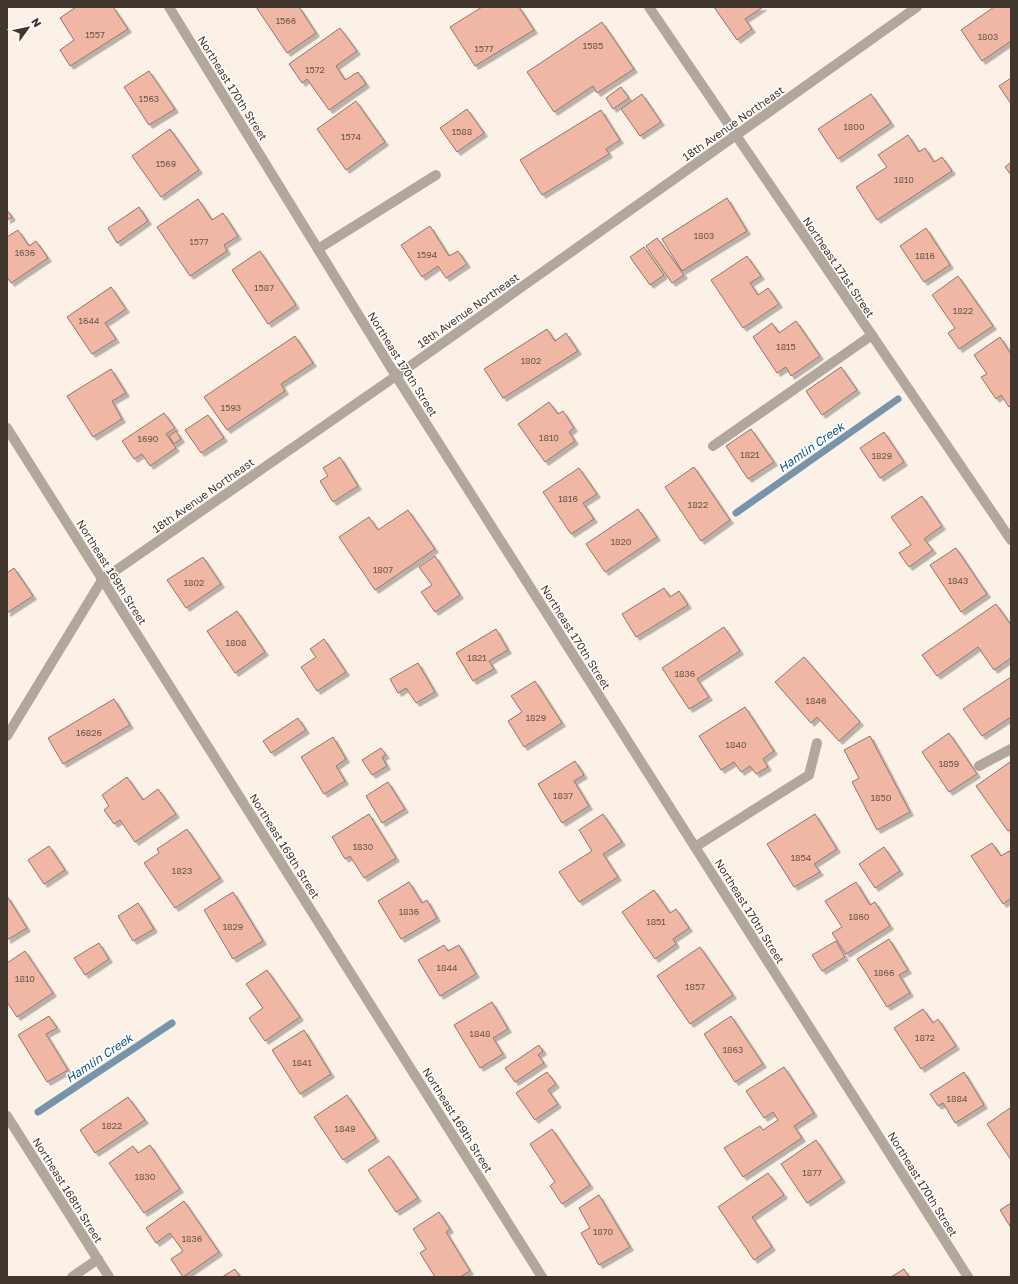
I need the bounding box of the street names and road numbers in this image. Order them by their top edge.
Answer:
street label: Northeast 170th Street [196,33,270,143]
street label: 18th Avenue Northeast [680,83,786,163]
street label: Northeast 171st Street [801,214,877,320]
street label: 18th Avenue Northeast [415,270,521,350]
street label: Northeast 170th Street [366,309,440,419]
street label: 18th Avenue Northeast [150,455,256,535]
street label: Northeast 169th Street [74,517,150,627]
street label: Northeast 170th Street [539,582,613,692]
street label: Northeast 169th Street [247,791,323,901]
street label: Northeast 170th Street [713,856,787,966]
street label: Northeast 169th Street [420,1065,496,1175]
street label: Northeast 170th Street [886,1129,960,1239]
street label: Northeast 168th Street [30,1135,106,1245]

